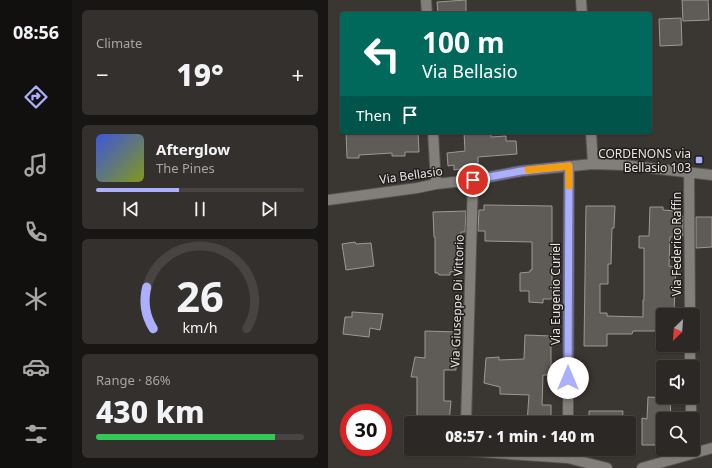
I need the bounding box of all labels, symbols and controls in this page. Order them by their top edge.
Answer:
text: 08:56 [13,20,59,44]
text: 100 m [422,23,505,61]
icon: left [356,28,408,80]
text: Climate [96,34,142,52]
text: 19° [176,54,224,95]
text: − [96,59,109,89]
text: + [291,59,304,89]
text: Via Bellasio [422,59,518,83]
icon: directions [22,83,50,111]
icon: arrive [399,104,421,126]
text: Then [356,105,391,125]
text: Afterglow [156,139,230,159]
place label: CORDENONS via Bellasio 103 [598,145,691,176]
icon: music [22,151,50,179]
marker: CORDENONS via Bellasio 103 [694,155,704,165]
text: The Pines [156,159,215,177]
street label: Via Bellasio [378,162,444,188]
pin [456,163,490,197]
icon: arrive [462,169,484,191]
street label: Via Federico Raffin [668,192,685,296]
icon: previous [120,198,142,220]
icon: pause [189,198,211,220]
icon: next [258,198,280,220]
icon: phone [22,218,50,246]
street label: Via Giuseppe Di Vittorio [446,234,468,368]
street label: Via Eugenio Curiel [547,243,564,345]
text: 26 [176,268,224,324]
icon: climate [22,285,50,313]
north arrow [656,308,700,352]
map controls [656,308,700,456]
text: km/h [182,318,218,337]
icon: car [22,353,50,381]
position arrow [547,357,589,399]
button: sound [656,360,700,404]
text: Range · 86% [96,371,171,389]
text: 430 km [96,391,205,432]
speed limit sign: 30 [340,404,392,456]
button: search [656,412,700,456]
icon: filters [22,420,50,448]
text: 08:57 · 1 min · 140 m [445,426,595,446]

